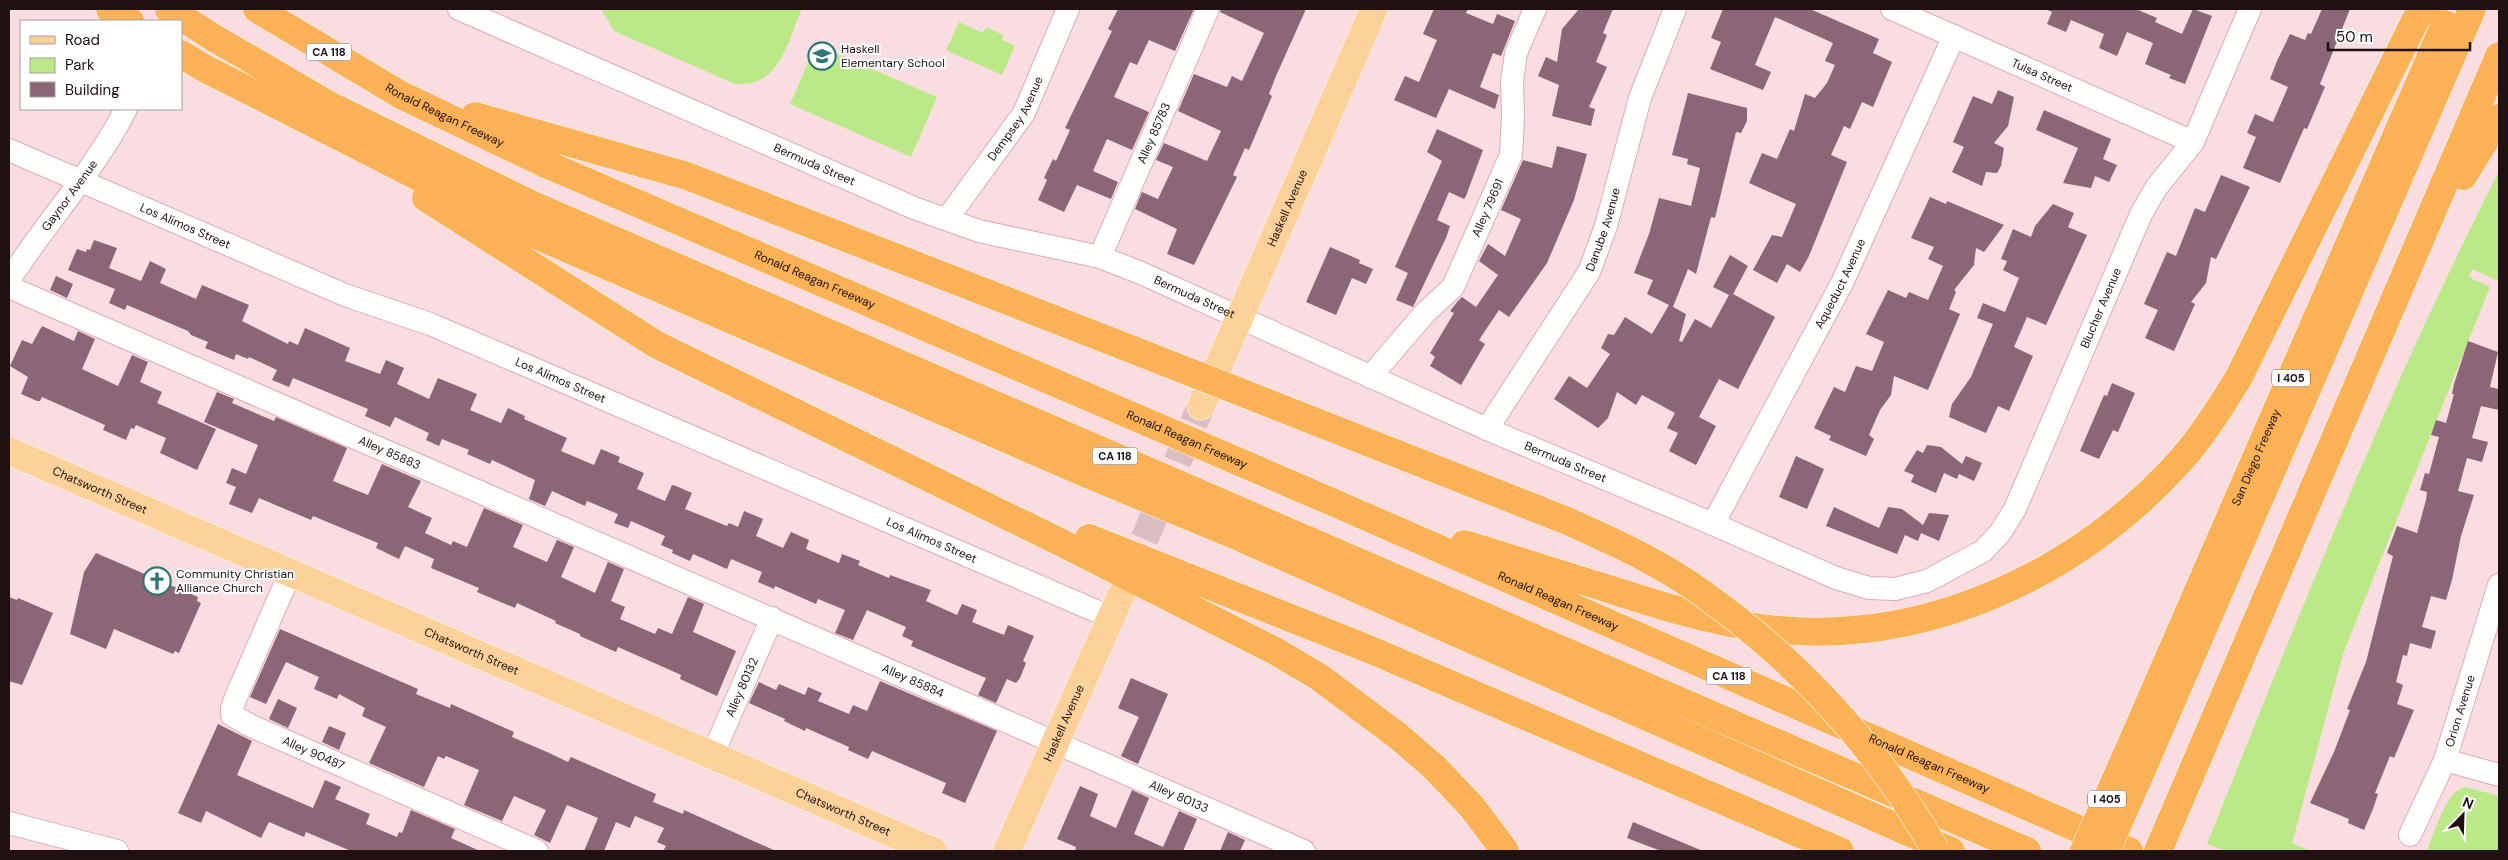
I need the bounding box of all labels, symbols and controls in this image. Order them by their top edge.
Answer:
legend [20,20,182,110]
scale bar [2328,20,2470,52]
text: 50 m [2336,27,2373,47]
text: Road [65,30,100,50]
school or university icon: Haskell Elementary School [807,41,837,71]
place label: Haskell Elementary School [841,41,945,71]
road number: CA 118 [306,44,352,61]
text: Park [65,55,95,75]
street label: Tulsa Street [2009,55,2075,96]
street label: Dempsey Avenue [984,74,1047,164]
street label: Ronald Reagan Freeway [382,79,507,151]
text: Building [65,80,120,100]
street label: Alley 85783 [1134,100,1174,166]
street label: Bermuda Street [771,140,858,189]
street label: Gaynor Avenue [38,157,101,234]
street label: Haskell Avenue [1263,167,1311,249]
street label: Alley 79691 [1468,176,1508,239]
street label: Danube Avenue [1582,186,1624,274]
street label: Los Alimos Street [138,199,233,253]
street label: Aqueduct Avenue [1811,236,1869,332]
street label: Ronald Reagan Freeway [752,247,878,313]
street label: Blucher Avenue [2077,265,2125,351]
street label: Bermuda Street [1151,272,1238,322]
street label: Los Alimos Street [513,354,609,407]
road number: I 405 [2272,369,2310,386]
street label: Ronald Reagan Freeway [1124,406,1250,473]
street label: San Diego Freeway [2228,406,2285,508]
street label: Alley 85883 [356,432,423,473]
street label: Bermuda Street [1522,438,1609,486]
road number: CA 118 [1092,448,1138,464]
street label: Chatsworth Street [50,463,150,518]
street label: Los Alimos Street [884,514,980,567]
church icon: Community Christian Alliance Church [142,566,172,596]
place label: Community Christian Alliance Church [176,566,294,596]
street label: Ronald Reagan Freeway [1496,568,1622,635]
street label: Chatsworth Street [422,624,522,679]
street label: Alley 80132 [722,655,762,719]
street label: Alley 85884 [879,660,947,701]
road number: CA 118 [1706,668,1752,684]
street label: Orion Avenue [2441,673,2479,749]
street label: Haskell Avenue [1040,682,1088,764]
street label: Ronald Reagan Freeway [1866,730,1993,797]
street label: Alley 90487 [280,733,347,774]
street label: Alley 80133 [1147,777,1211,816]
street label: Chatsworth Street [793,785,893,840]
north arrow [2438,790,2488,840]
road number: I 405 [2088,791,2126,808]
text: N [2460,793,2476,813]

